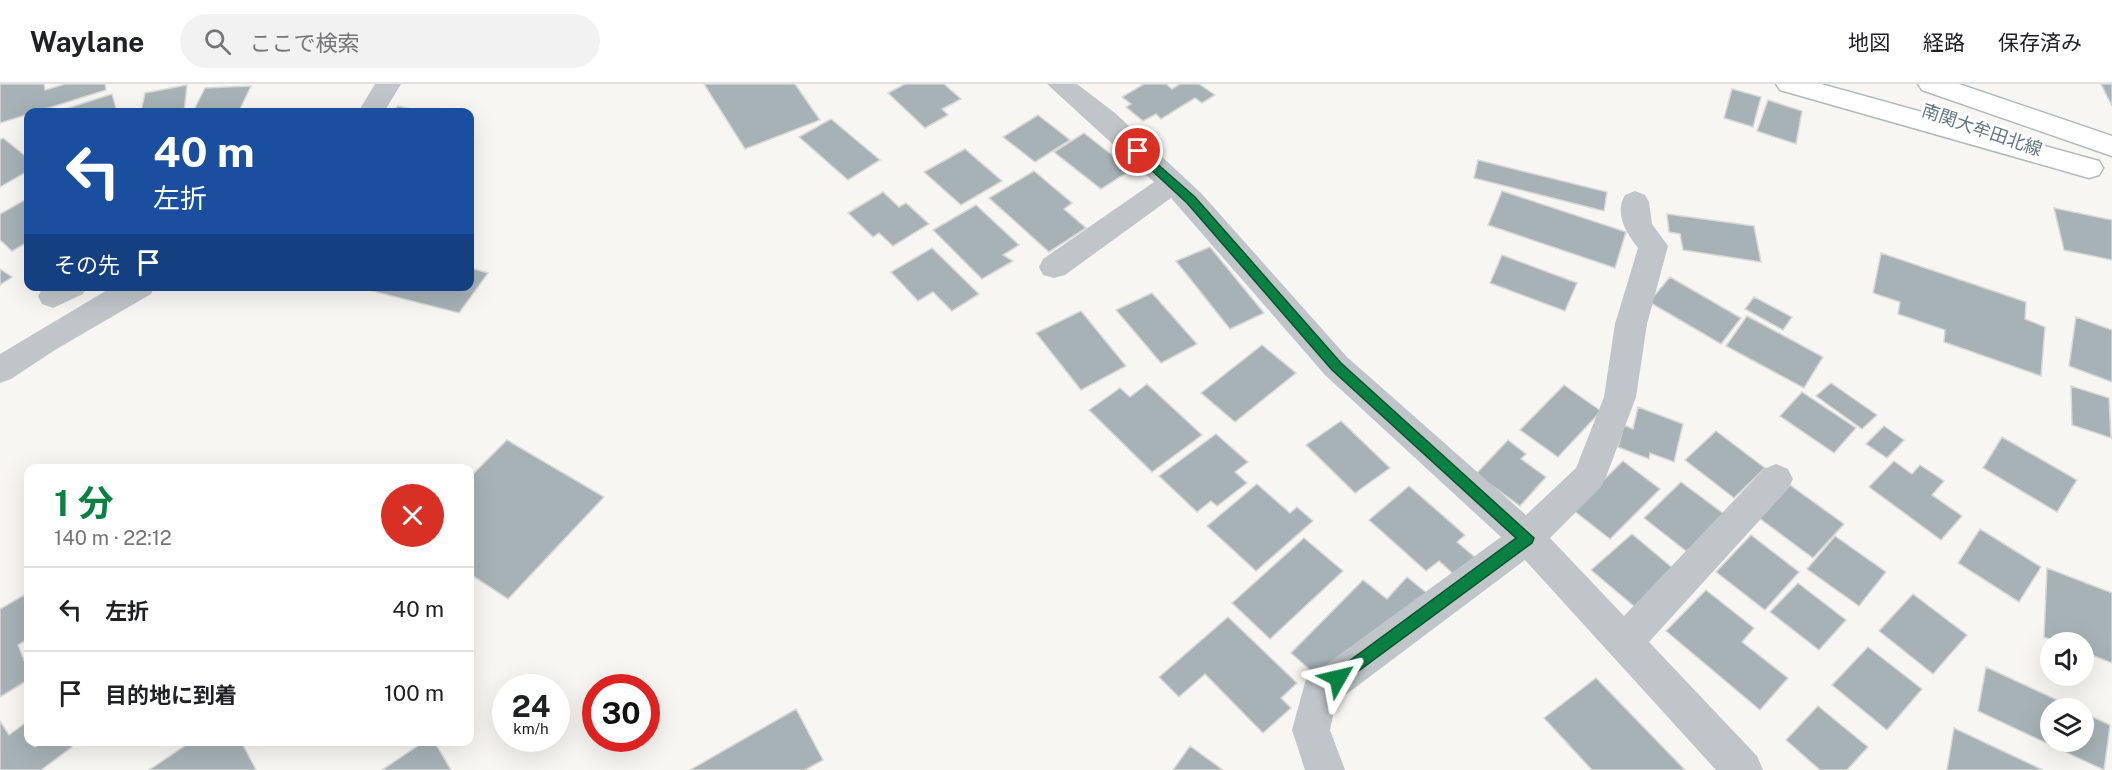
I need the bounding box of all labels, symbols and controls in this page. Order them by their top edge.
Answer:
search box [180,14,600,68]
text: Waylane [30,25,144,58]
icon: search [201,25,234,58]
text: ここで検索 [249,30,359,56]
text: 地図 [1848,30,1890,55]
text: 経路 [1923,30,1965,55]
text: 保存済み [1998,30,2082,55]
street label: 南関大牟田北線 [1919,99,2045,160]
pin [1112,125,1163,176]
text: 40 m [153,127,255,176]
icon: left [54,132,132,210]
icon: arrive [1121,134,1154,167]
text: 左折 [153,182,207,214]
icon: arrive [132,246,165,279]
text: その先 [54,252,120,278]
text: 1 分 [54,482,114,524]
button: close [381,484,444,547]
text: 140 m · 22:12 [54,526,172,550]
icon: left [54,593,87,626]
text: 40 m [392,596,444,622]
text: 左折 [105,598,149,624]
map controls [2040,632,2094,752]
button: sound [2040,632,2094,686]
position arrow [1306,646,1370,710]
speed limit sign: 30 [582,674,660,752]
icon: arrive [54,677,87,710]
text: 100 m [384,680,444,706]
text: 目的地に到着 [105,682,237,708]
text: 24 [512,688,550,724]
button: layers [2040,698,2094,752]
text: km/h [513,720,549,737]

